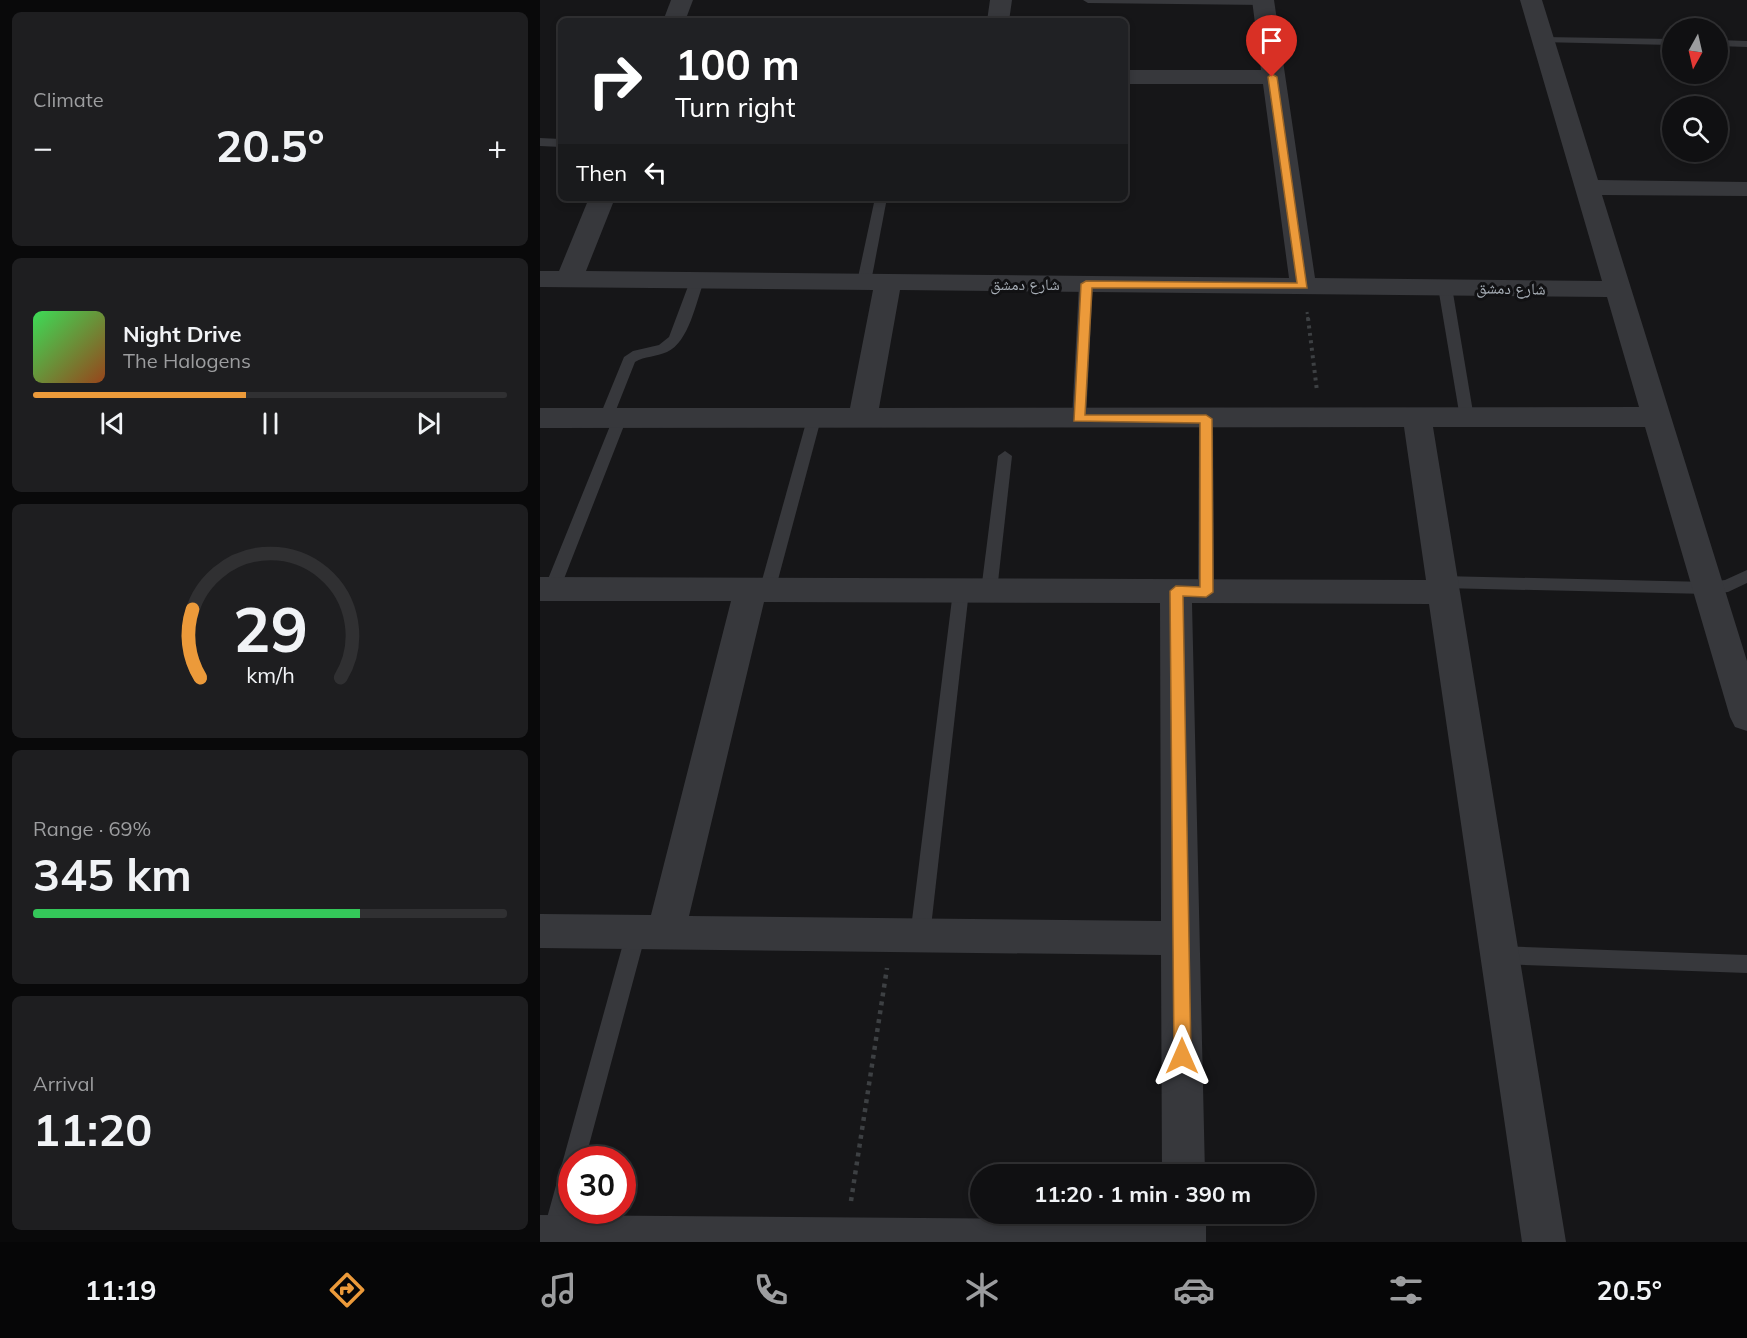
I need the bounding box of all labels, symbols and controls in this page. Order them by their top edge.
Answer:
pin [1246,15,1297,77]
north arrow [1662,18,1728,84]
map controls [1662,18,1728,162]
icon: arrive [1255,24,1288,57]
text: 100 m [675,38,800,91]
icon: right [576,42,654,120]
text: Climate [33,87,104,112]
text: Turn right [675,90,795,124]
button: search [1662,96,1728,162]
text: 20.5° [215,117,325,173]
text: − [33,126,53,167]
text: + [487,126,507,167]
icon: left [639,156,672,189]
text: Then [576,159,627,187]
street label: شارع دمشق [990,274,1060,295]
street label: شارع دمشق [1476,277,1546,300]
text: Night Drive [123,320,242,348]
text: The Halogens [123,348,251,373]
icon: previous [96,407,129,440]
icon: pause [254,407,287,440]
icon: next [412,407,445,440]
text: 29 [233,589,307,668]
text: km/h [246,661,294,688]
text: Range · 69% [33,816,151,841]
text: 345 km [33,846,192,902]
position arrow [1150,1024,1214,1088]
text: Arrival [33,1071,94,1096]
text: 11:20 [33,1101,152,1157]
speed limit sign: 30 [558,1146,636,1224]
text: 11:20 · 1 min · 390 m [1034,1180,1251,1208]
icon: directions [326,1269,368,1311]
icon: music [538,1269,580,1311]
icon: phone [750,1269,792,1311]
icon: climate [961,1269,1003,1311]
icon: car [1173,1269,1215,1311]
icon: filters [1385,1269,1427,1311]
text: 11:19 [85,1273,156,1307]
text: 20.5° [1597,1273,1662,1307]

